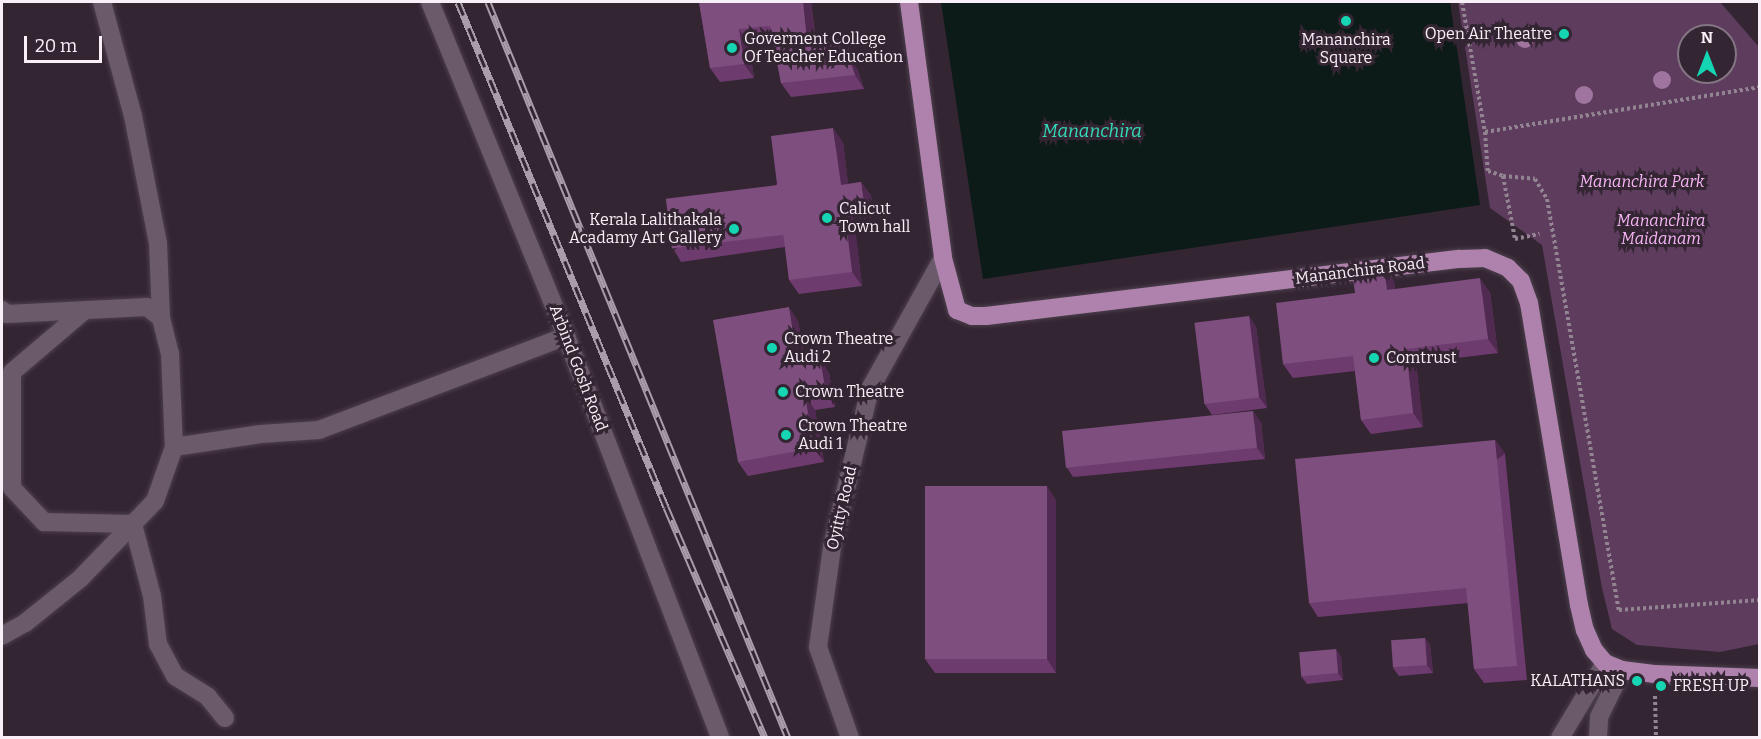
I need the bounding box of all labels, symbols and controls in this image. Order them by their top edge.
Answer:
marker: Mananchira Square [1339,14,1353,28]
scale bar [27,24,105,62]
place label: Open Air Theatre [1425,24,1552,44]
north arrow [1677,24,1737,84]
marker: Open Air Theatre [1557,27,1571,41]
text: N [1701,28,1713,47]
place label: Goverment College Of Teacher Education [744,29,903,67]
place label: Mananchira Square [1301,30,1391,68]
text: 20 m [35,35,77,57]
marker: Goverment College Of Teacher Education [725,41,739,55]
water label: Mananchira [1042,120,1142,142]
park label: Mananchira Park [1579,172,1705,192]
place label: Calicut Town hall [839,199,910,237]
place label: Kerala Lalithakala Acadamy Art Gallery [569,210,722,248]
marker: Calicut Town hall [820,211,834,225]
park label: Mananchira Maidanam [1617,211,1705,249]
marker: Kerala Lalithakala Acadamy Art Gallery [727,222,741,236]
street label: Mananchira Road [1294,254,1426,288]
street label: Arbind Gosh Road [545,302,611,434]
place label: Crown Theatre Audi 2 [784,329,893,367]
marker: Crown Theatre Audi 2 [765,341,779,355]
place label: Comtrust [1386,348,1456,368]
marker: Comtrust [1367,351,1381,365]
place label: Crown Theatre [795,382,904,402]
marker: Crown Theatre [776,385,790,399]
place label: Crown Theatre Audi 1 [798,416,907,454]
marker: Crown Theatre Audi 1 [779,428,793,442]
street label: Oyitty Road [823,464,861,552]
place label: KALATHANS [1530,671,1625,691]
marker: KALATHANS [1630,674,1644,688]
place label: FRESH UP [1673,676,1749,696]
marker: FRESH UP [1654,679,1668,693]

